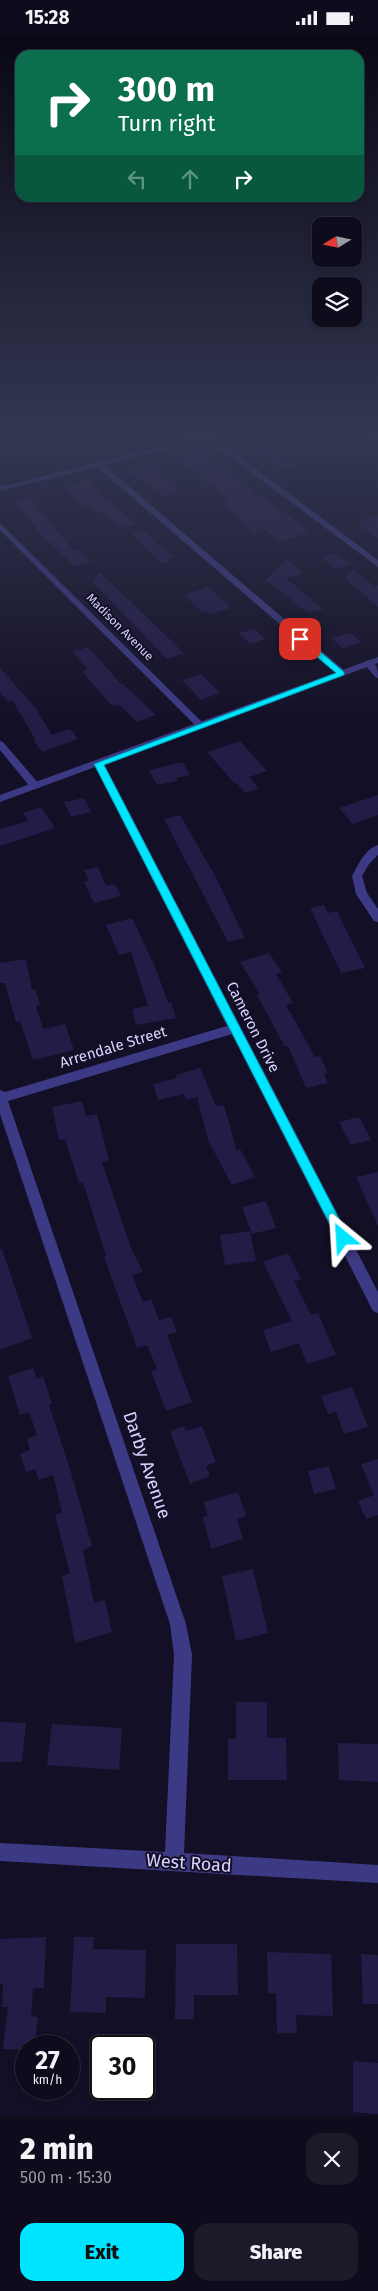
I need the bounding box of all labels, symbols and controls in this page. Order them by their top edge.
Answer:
text: 15:28 [25,6,69,29]
text: 300 m [118,68,215,110]
icon: right [35,70,100,135]
text: Turn right [118,110,215,137]
icon: left [123,165,151,193]
icon: ahead [176,165,204,193]
icon: right [229,165,257,193]
north arrow [312,217,362,267]
map controls [312,217,362,327]
button: layers [312,277,362,327]
street label: Madison Avenue [84,591,156,663]
pin [279,618,321,660]
icon: arrive [286,625,314,653]
street label: Cameron Drive [222,979,284,1075]
street label: Arrendale Street [57,1022,169,1072]
position arrow [316,1211,368,1263]
street label: Darby Avenue [118,1408,176,1522]
street label: West Road [145,1849,233,1877]
speed limit sign: 30 [90,2035,155,2100]
text: 27 [35,2046,60,2076]
text: km/h [33,2073,62,2087]
text: 2 min [20,2131,93,2167]
button: close [306,2133,358,2185]
text: 500 m · 15:30 [20,2168,112,2187]
button: Exit [20,2223,184,2281]
button: Share [194,2223,358,2281]

